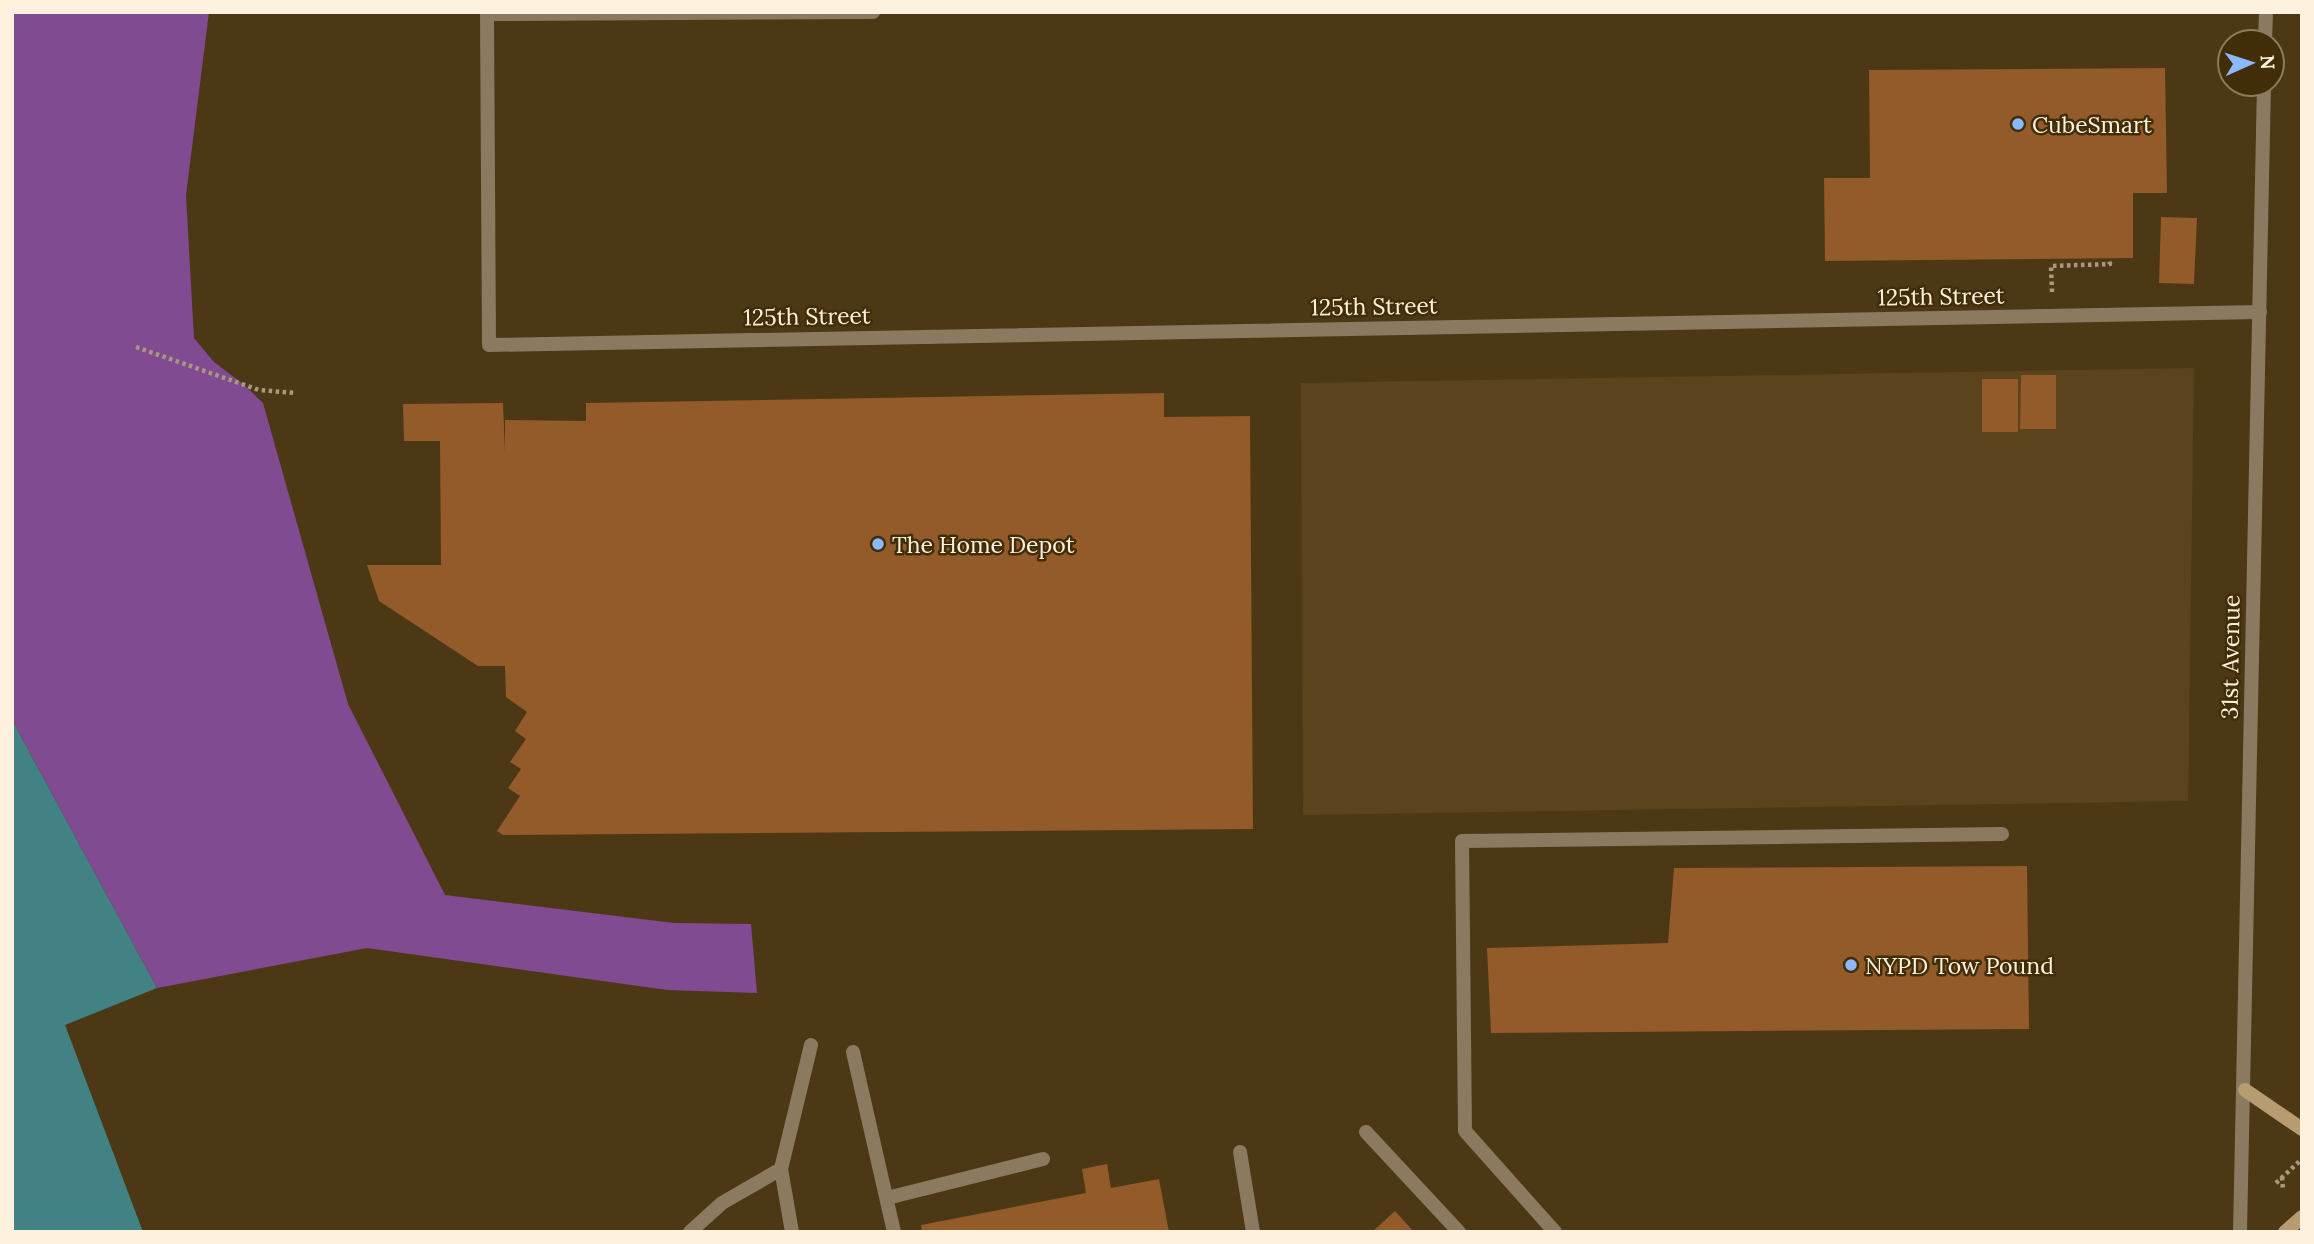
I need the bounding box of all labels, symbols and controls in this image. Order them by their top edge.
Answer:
north arrow [2216,28,2286,98]
text: N [2256,54,2280,70]
place label: CubeSmart [2032,110,2152,139]
marker: CubeSmart [2010,116,2026,132]
street label: 125th Street [1877,280,2005,312]
street label: 125th Street [1310,290,1438,322]
street label: 125th Street [743,300,871,332]
place label: The Home Depot [892,530,1075,559]
marker: The Home Depot [870,536,886,552]
street label: 31st Avenue [2214,594,2246,720]
place label: NYPD Tow Pound [1865,951,2054,980]
marker: NYPD Tow Pound [1843,957,1859,973]

